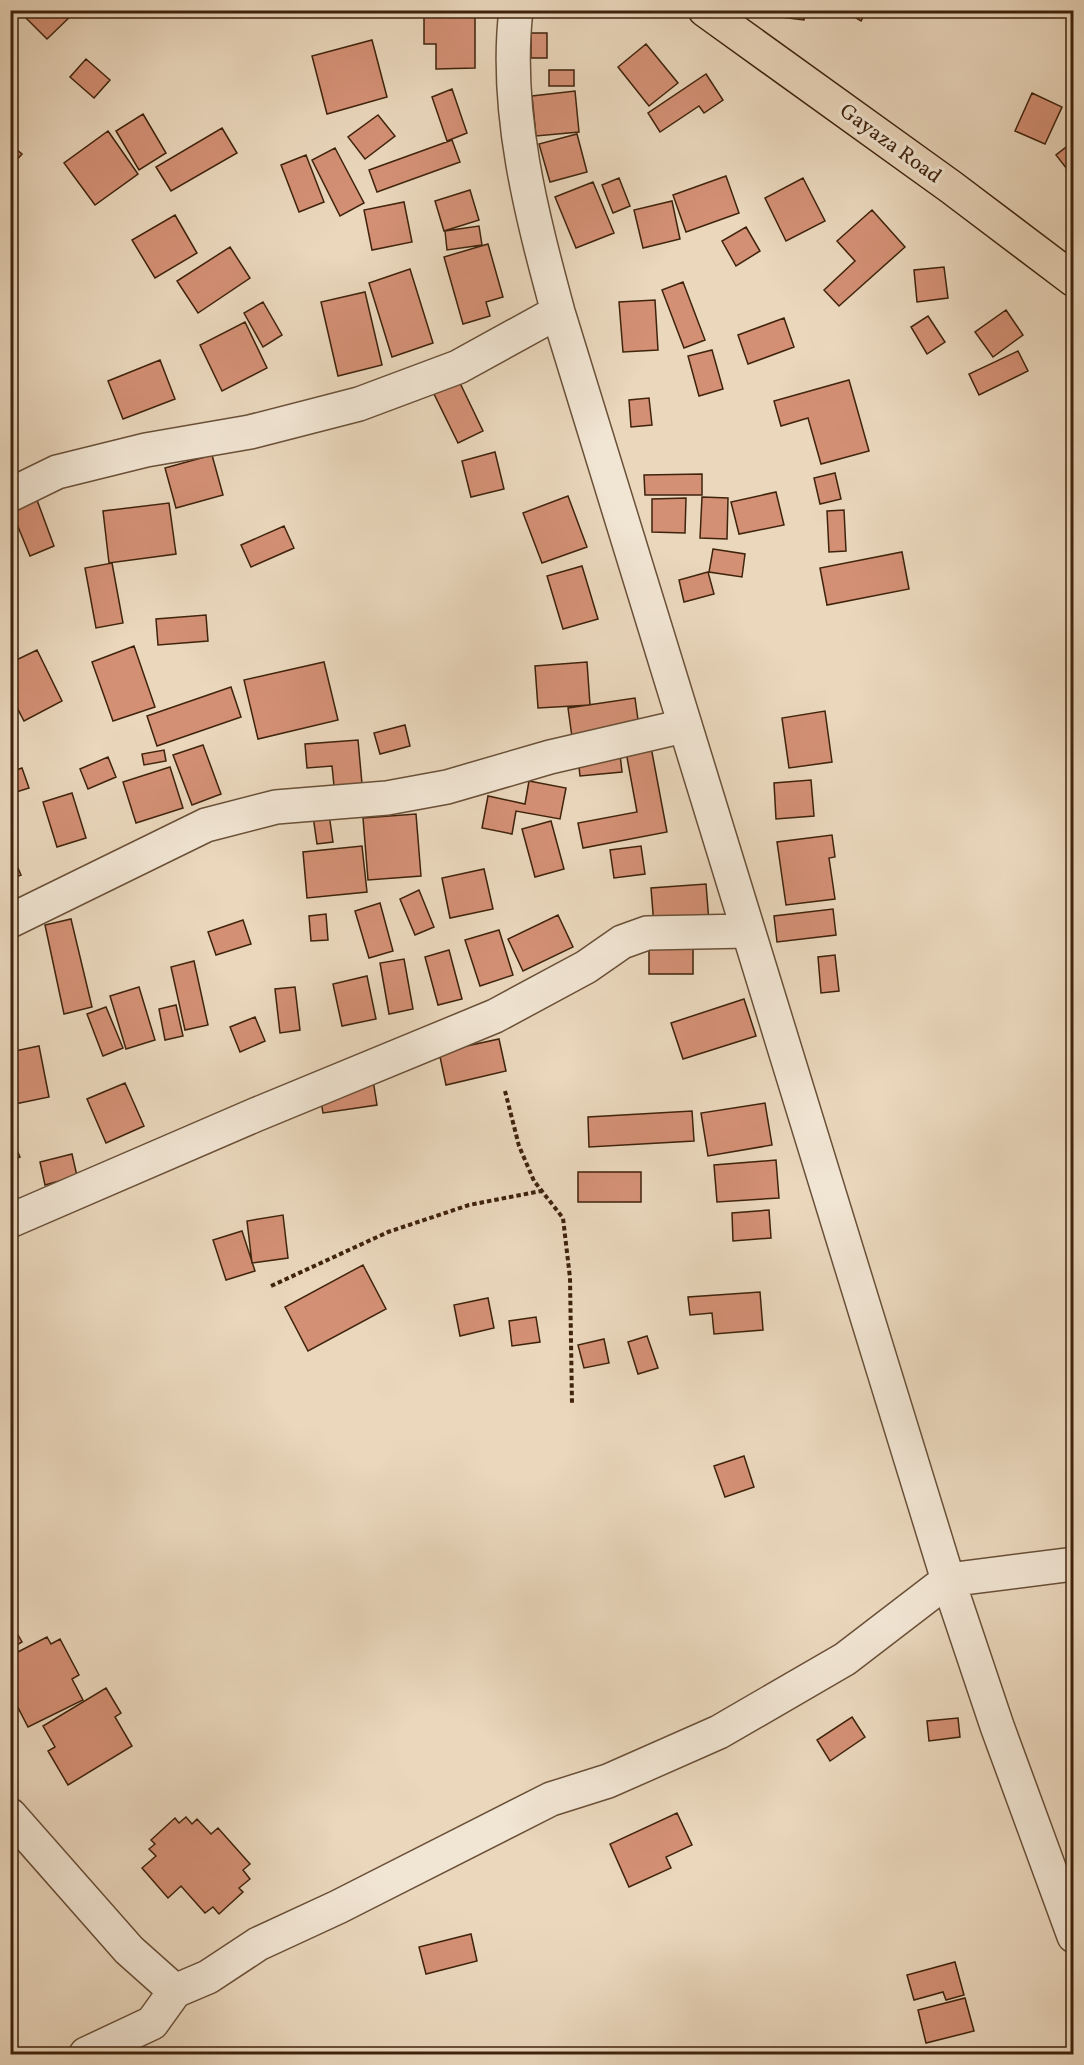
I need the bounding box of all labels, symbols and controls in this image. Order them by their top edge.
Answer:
street label: Gayaza Road [833,97,947,191]

